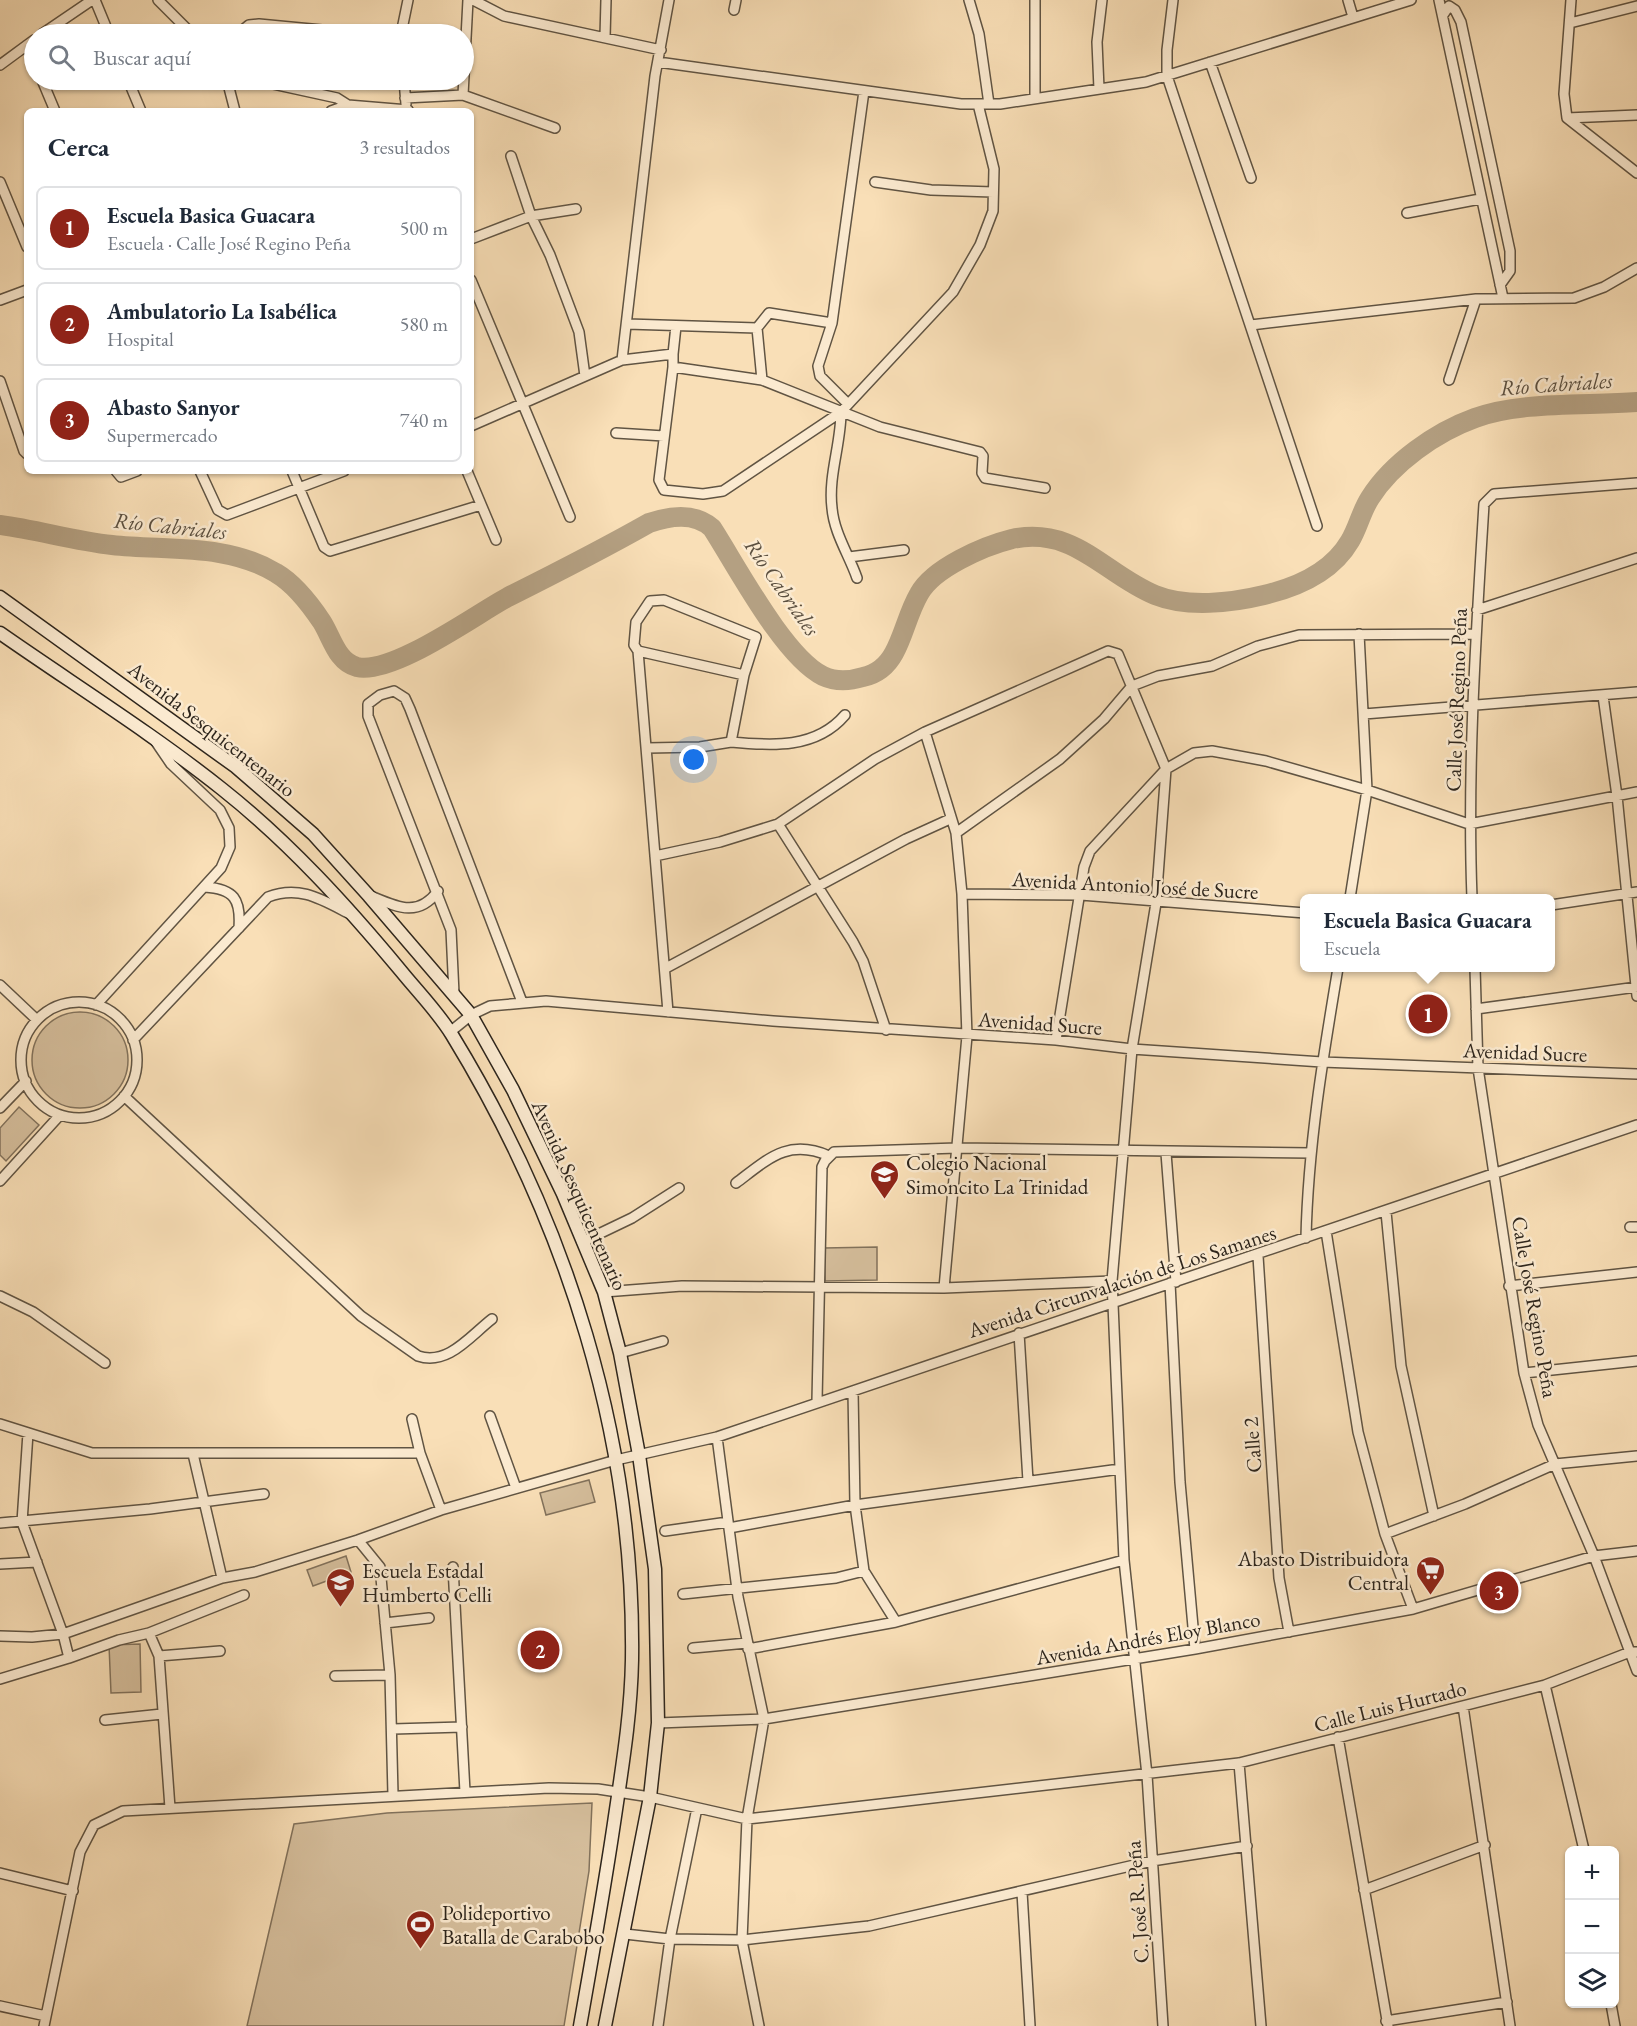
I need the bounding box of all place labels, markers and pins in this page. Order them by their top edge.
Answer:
pin: 1 [1408,992,1448,1036]
place label: Colegio Nacional Simoncito La Trinidad [906,1149,1089,1200]
school or university icon: Colegio Nacional Simoncito La Trinidad [869,1158,901,1200]
place label: Abasto Distribuidora Central [1237,1545,1410,1596]
supermarket icon: Abasto Distribuidora Central [1414,1554,1446,1596]
place label: Escuela Estadal Humberto Celli [362,1557,492,1608]
school or university icon: Escuela Estadal Humberto Celli [325,1566,357,1608]
pin: 3 [1480,1568,1518,1614]
pin: 2 [520,1628,560,1672]
place label: Polideportivo Batalla de Carabobo [442,1899,604,1950]
sports icon: Polideportivo Batalla de Carabobo [405,1908,437,1950]

